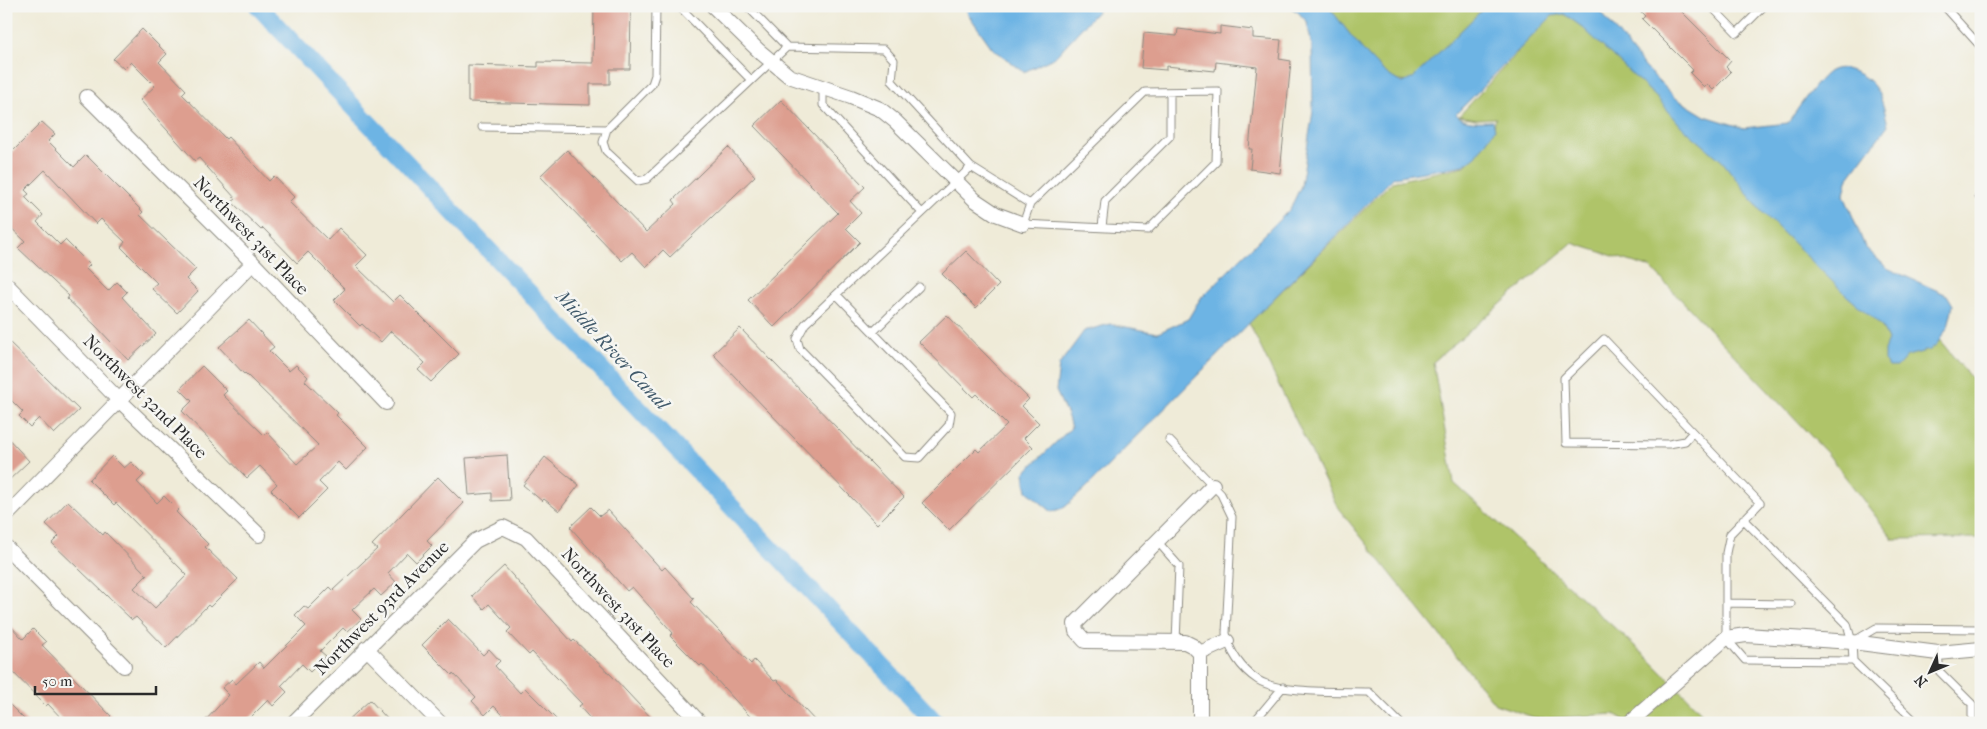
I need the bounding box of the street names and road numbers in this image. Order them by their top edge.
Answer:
street label: Northwest 31st Place [189,172,313,300]
street label: Northwest 32nd Place [79,331,211,463]
street label: Northwest 93rd Avenue [311,536,454,679]
street label: Northwest 31st Place [557,543,679,673]

